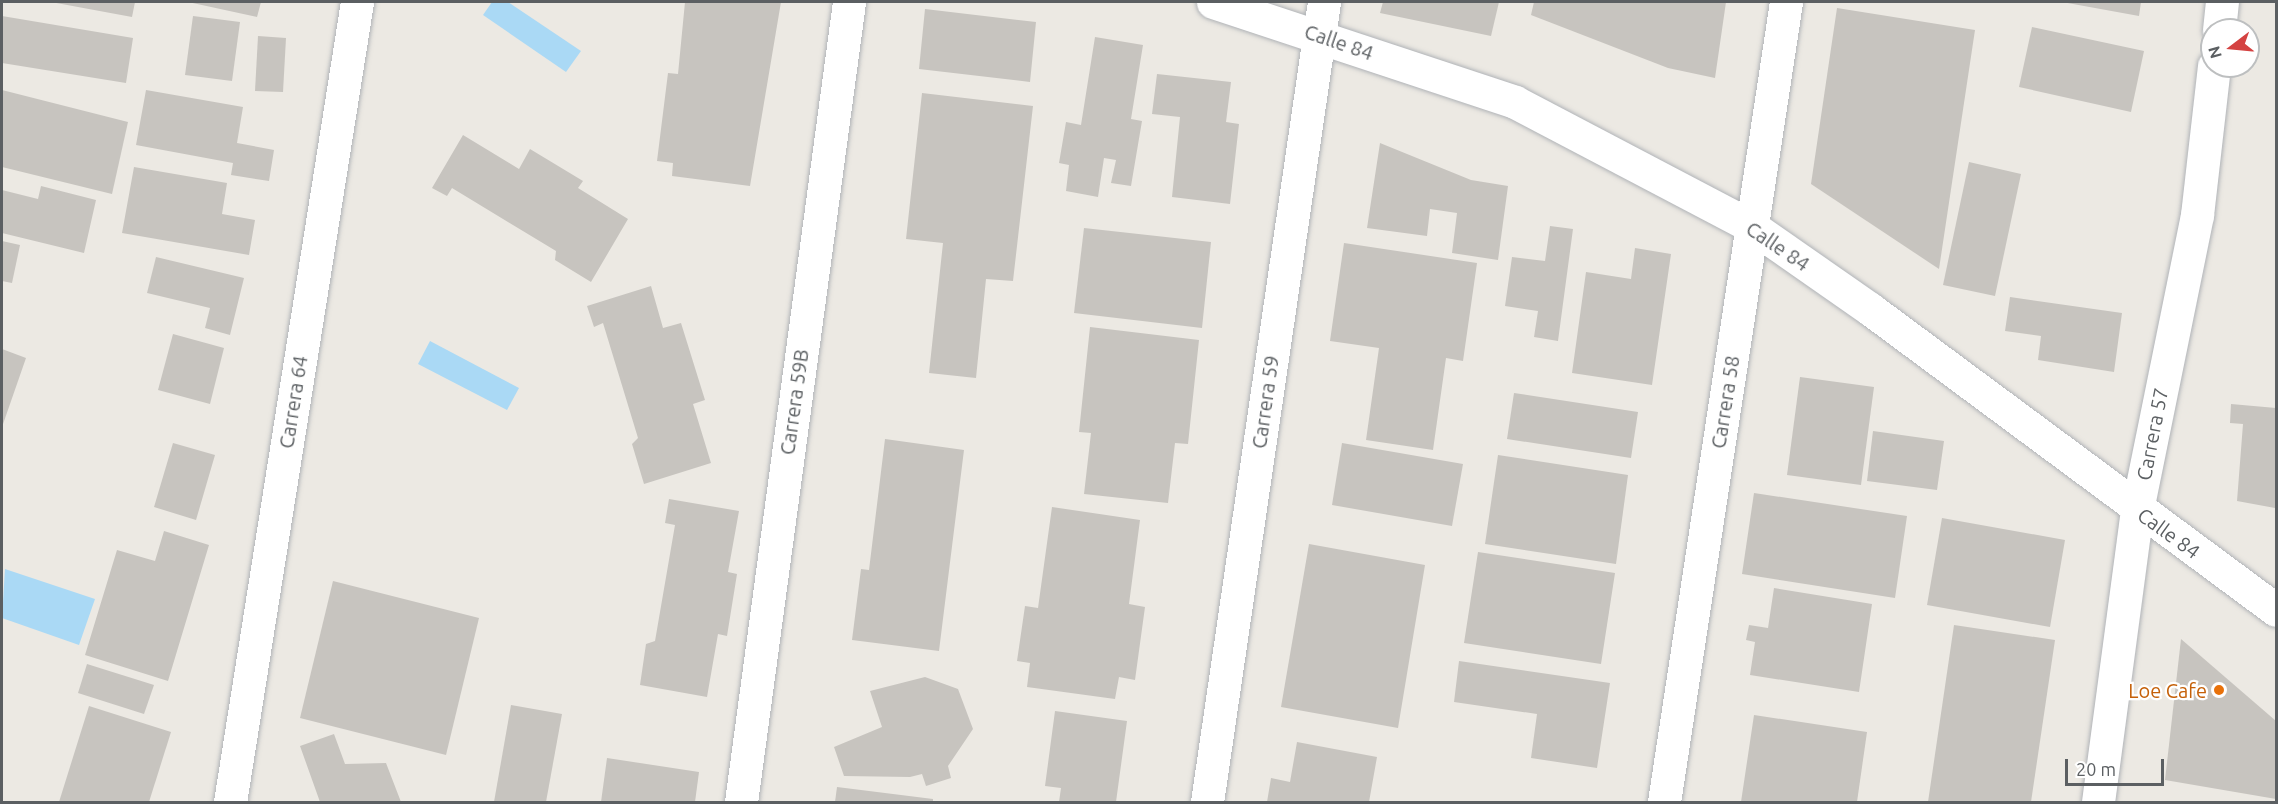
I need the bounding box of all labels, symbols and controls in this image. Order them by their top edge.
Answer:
north arrow [2200,18,2260,78]
street label: Calle 84 [1301,19,1377,65]
text: N [2204,44,2225,61]
street label: Calle 84 [1742,216,1814,276]
street label: Carrera 59B [775,348,813,456]
street label: Carrera 64 [274,354,312,450]
street label: Carrera 59 [1247,354,1283,450]
street label: Carrera 58 [1706,354,1744,450]
street label: Carrera 57 [2131,386,2173,482]
street label: Calle 84 [2133,502,2205,564]
place label: Loe Cafe [2128,678,2207,702]
marker: Loe Cafe [2212,683,2226,697]
scale bar [2068,747,2167,785]
text: 20 m [2076,759,2116,779]

